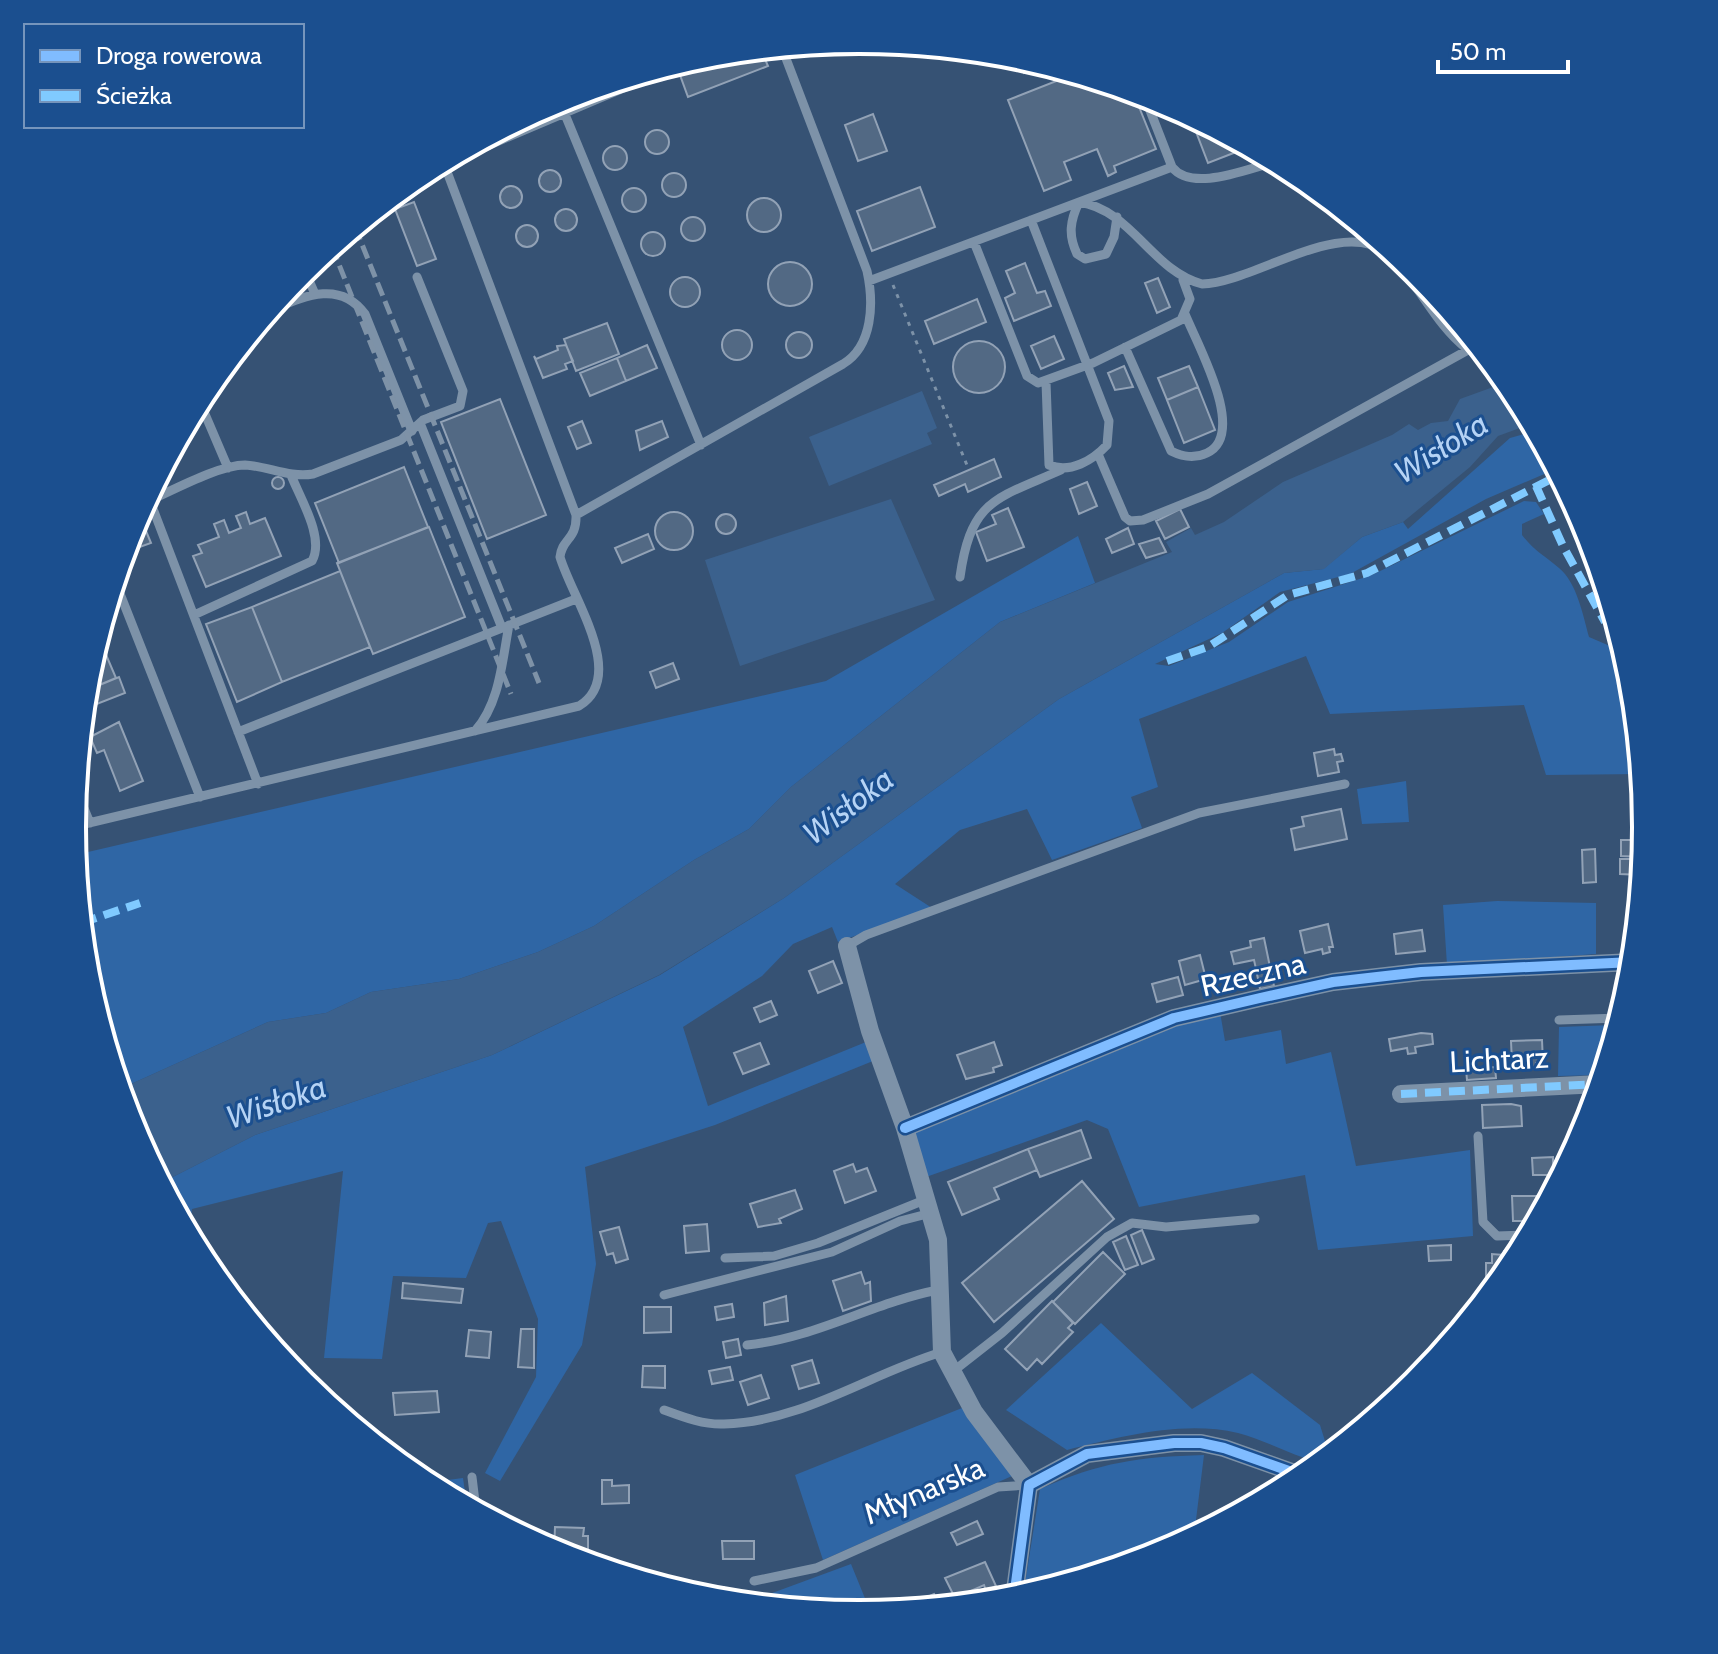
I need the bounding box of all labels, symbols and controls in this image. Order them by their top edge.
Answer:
legend [24,24,304,128]
scale bar [1438,24,1568,74]
text: 50 m [1450,37,1506,66]
text: Droga rowerowa [96,41,262,70]
text: Ścieżka [96,81,172,110]
water label: Wisłoka [1387,404,1495,492]
water label: Wisłoka [795,759,901,852]
street label: Rzeczna [1197,944,1309,1004]
street label: Lichtarz [1448,1038,1549,1081]
water label: Wisłoka [221,1066,331,1137]
street label: Młynarska [858,1448,990,1532]

